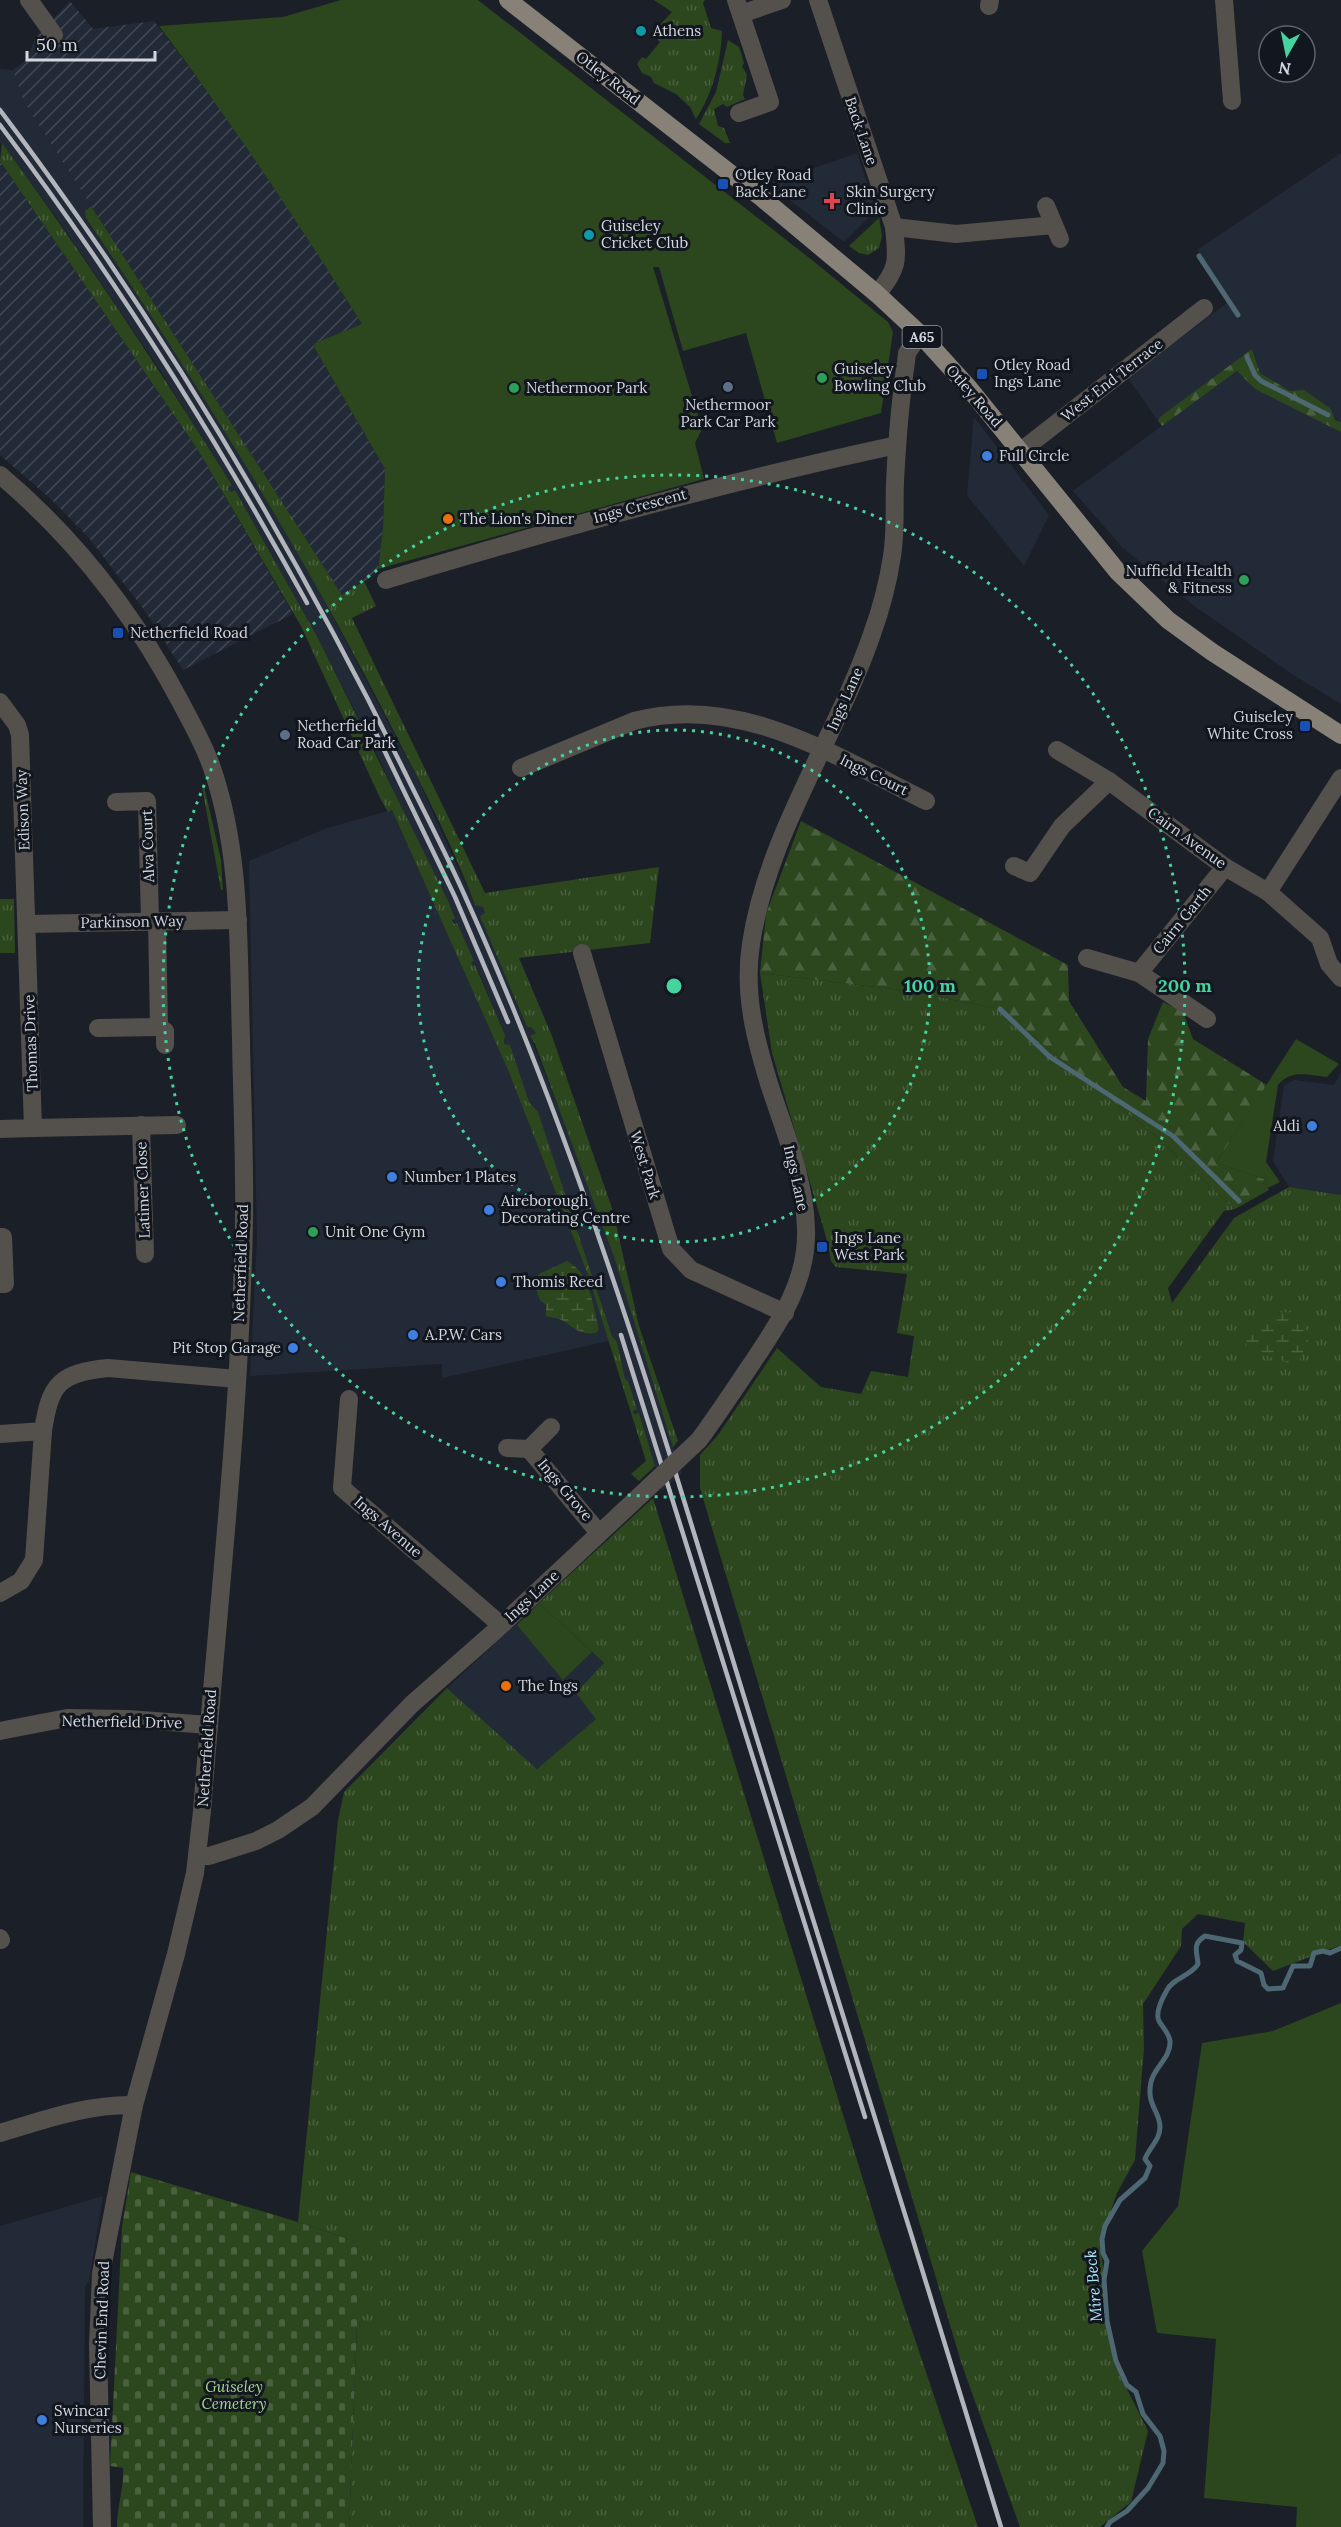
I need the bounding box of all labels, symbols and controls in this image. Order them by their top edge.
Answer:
place label: Athens [652,21,701,40]
scale bar [27,24,154,62]
marker: Athens [634,24,648,38]
north arrow [1257,24,1317,84]
text: 50 m [36,33,78,56]
street label: Otley Road [572,47,644,109]
text: N [1277,58,1292,80]
street label: Back Lane [841,94,882,168]
place label: Otley Road Back Lane [735,165,812,201]
marker: Otley Road Back Lane [716,177,730,191]
place label: Skin Surgery Clinic [846,182,935,218]
marker: Skin Surgery Clinic [823,192,841,210]
place label: Guiseley Cricket Club [601,216,688,252]
marker: Guiseley Cricket Club [582,228,596,242]
road number: A65 [902,326,942,348]
street label: West End Terrace [1057,334,1166,425]
place label: Otley Road Ings Lane [994,355,1071,391]
place label: Guiseley Bowling Club [834,359,926,395]
street label: Otley Road [942,361,1007,431]
marker: Otley Road Ings Lane [975,367,989,381]
marker: Guiseley Bowling Club [815,371,829,385]
place label: Nethermoor Park [526,378,647,397]
marker: Nethermoor Park Car Park [721,380,735,394]
marker: Nethermoor Park [507,381,521,395]
place label: Nethermoor Park Car Park [680,395,776,431]
place label: Full Circle [999,446,1069,465]
marker: Full Circle [980,449,994,463]
street label: Ings Crescent [591,484,689,527]
place label: The Lion's Diner [460,509,575,528]
marker: The Lion's Diner [441,512,455,526]
place label: Nuffield Health & Fitness [1126,561,1232,597]
marker: Nuffield Health & Fitness [1237,573,1251,587]
place label: Netherfield Road [130,623,248,642]
marker: Netherfield Road [111,626,125,640]
street label: Ings Lane [822,664,867,733]
place label: Guiseley White Cross [1207,707,1293,743]
place label: Netherfield Road Car Park [297,716,396,752]
marker: Guiseley White Cross [1298,719,1312,733]
marker: Netherfield Road Car Park [278,728,292,742]
street label: Ings Court [837,750,912,799]
street label: Edison Way [12,769,33,851]
street label: Cairn Avenue [1144,803,1230,873]
street label: Alva Court [137,809,158,884]
street label: Cairn Garth [1148,882,1215,958]
street label: Parkinson Way [80,911,184,932]
text: 100 m [904,974,956,997]
text: 200 m [1158,974,1212,997]
centre of rings [664,976,684,996]
street label: Thomas Drive [19,994,42,1092]
place label: Aldi [1272,1116,1300,1135]
marker: Aldi [1305,1119,1319,1133]
street label: West Park [626,1128,665,1201]
street label: Latimer Close [131,1141,154,1239]
street label: Ings Lane [780,1143,813,1213]
place label: Number 1 Plates [404,1167,516,1186]
marker: Number 1 Plates [385,1170,399,1184]
place label: Aireborough Decorating Centre [500,1191,630,1227]
marker: Aireborough Decorating Centre [482,1203,496,1217]
street label: Netherfield Road [229,1204,252,1322]
place label: Unit One Gym [325,1222,425,1241]
marker: Unit One Gym [306,1225,320,1239]
place label: Ings Lane West Park [834,1228,904,1264]
marker: Ings Lane West Park [815,1240,829,1254]
place label: Thomis Reed [513,1272,603,1291]
marker: Thomis Reed [494,1275,508,1289]
place label: A.P.W. Cars [424,1325,502,1344]
marker: A.P.W. Cars [406,1328,420,1342]
place label: Pit Stop Garage [172,1338,281,1357]
marker: Pit Stop Garage [286,1341,300,1355]
street label: Ings Grove [534,1455,597,1525]
street label: Ings Avenue [350,1492,426,1561]
street label: Ings Lane [501,1566,563,1625]
place label: The Ings [518,1676,578,1695]
marker: The Ings [499,1679,513,1693]
street label: Netherfield Road [193,1688,220,1807]
street label: Netherfield Drive [61,1711,183,1732]
water label: Mire Beck [1080,2249,1106,2323]
street label: Chevin End Road [90,2260,113,2380]
park label: Guiseley Cemetery [201,2377,267,2413]
place label: Swincar Nurseries [54,2401,122,2437]
marker: Swincar Nurseries [35,2413,49,2427]

